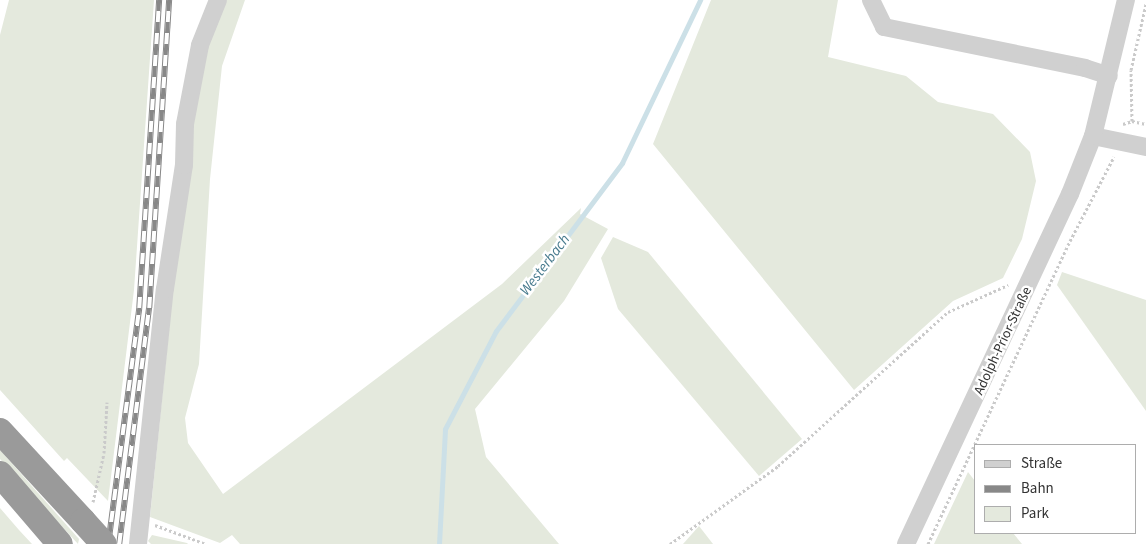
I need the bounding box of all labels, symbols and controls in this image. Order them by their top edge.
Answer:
water label: Westerbach [516,231,574,299]
street label: Adolph-Prior-Straße [971,284,1035,398]
legend [974,444,1136,534]
text: Straße [1021,453,1062,474]
text: Bahn [1021,478,1054,499]
text: Park [1021,503,1049,524]

